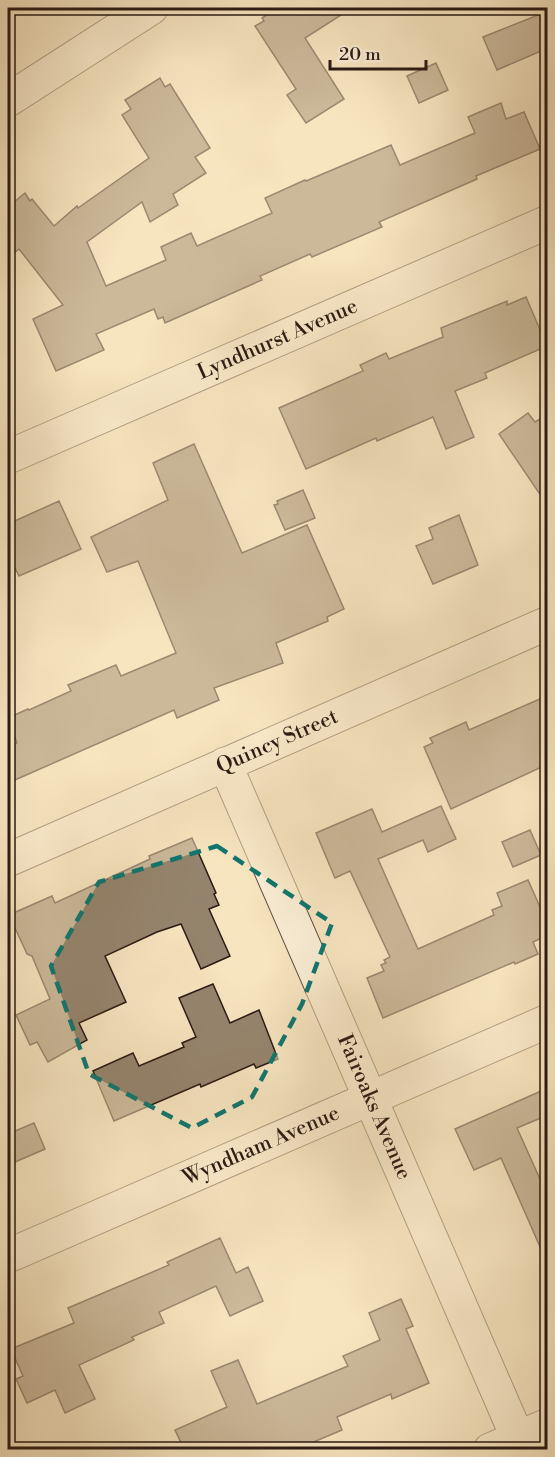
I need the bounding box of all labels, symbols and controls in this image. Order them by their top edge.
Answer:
scale bar [330,33,426,71]
text: 20 m [339,43,381,66]
street label: Lyndhurst Avenue [193,293,362,386]
street label: Quincy Street [212,704,343,780]
street label: Fairoaks Avenue [331,1030,417,1184]
street label: Wyndham Avenue [178,1100,344,1192]

